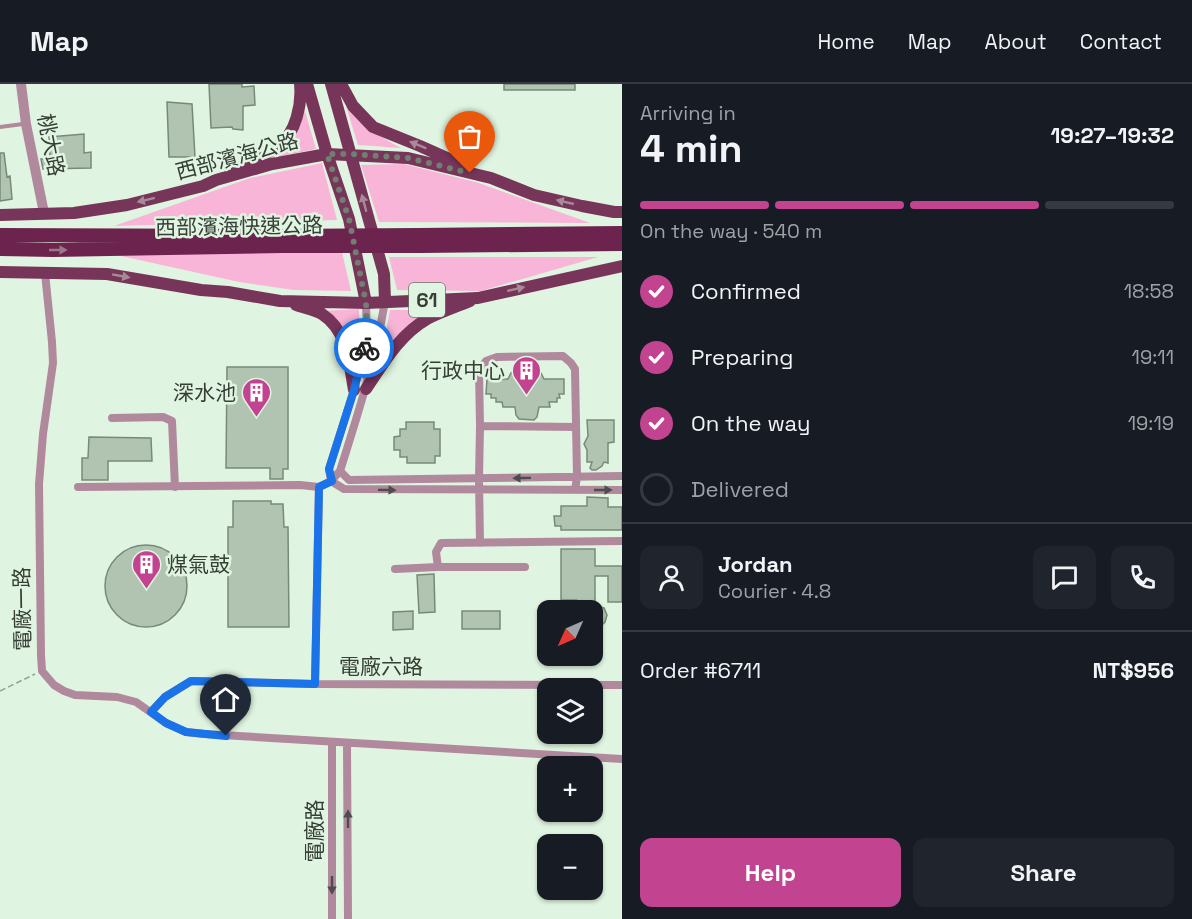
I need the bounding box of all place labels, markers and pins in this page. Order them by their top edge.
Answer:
pin [444,111,495,173]
building icon: 行政中心 [510,354,542,396]
place label: 行政中心 [421,357,505,384]
building icon: 深水池 [241,376,273,418]
place label: 深水池 [173,379,236,406]
building icon: 煤氣鼓 [130,548,162,590]
place label: 煤氣鼓 [167,551,230,578]
pin [200,674,251,736]

